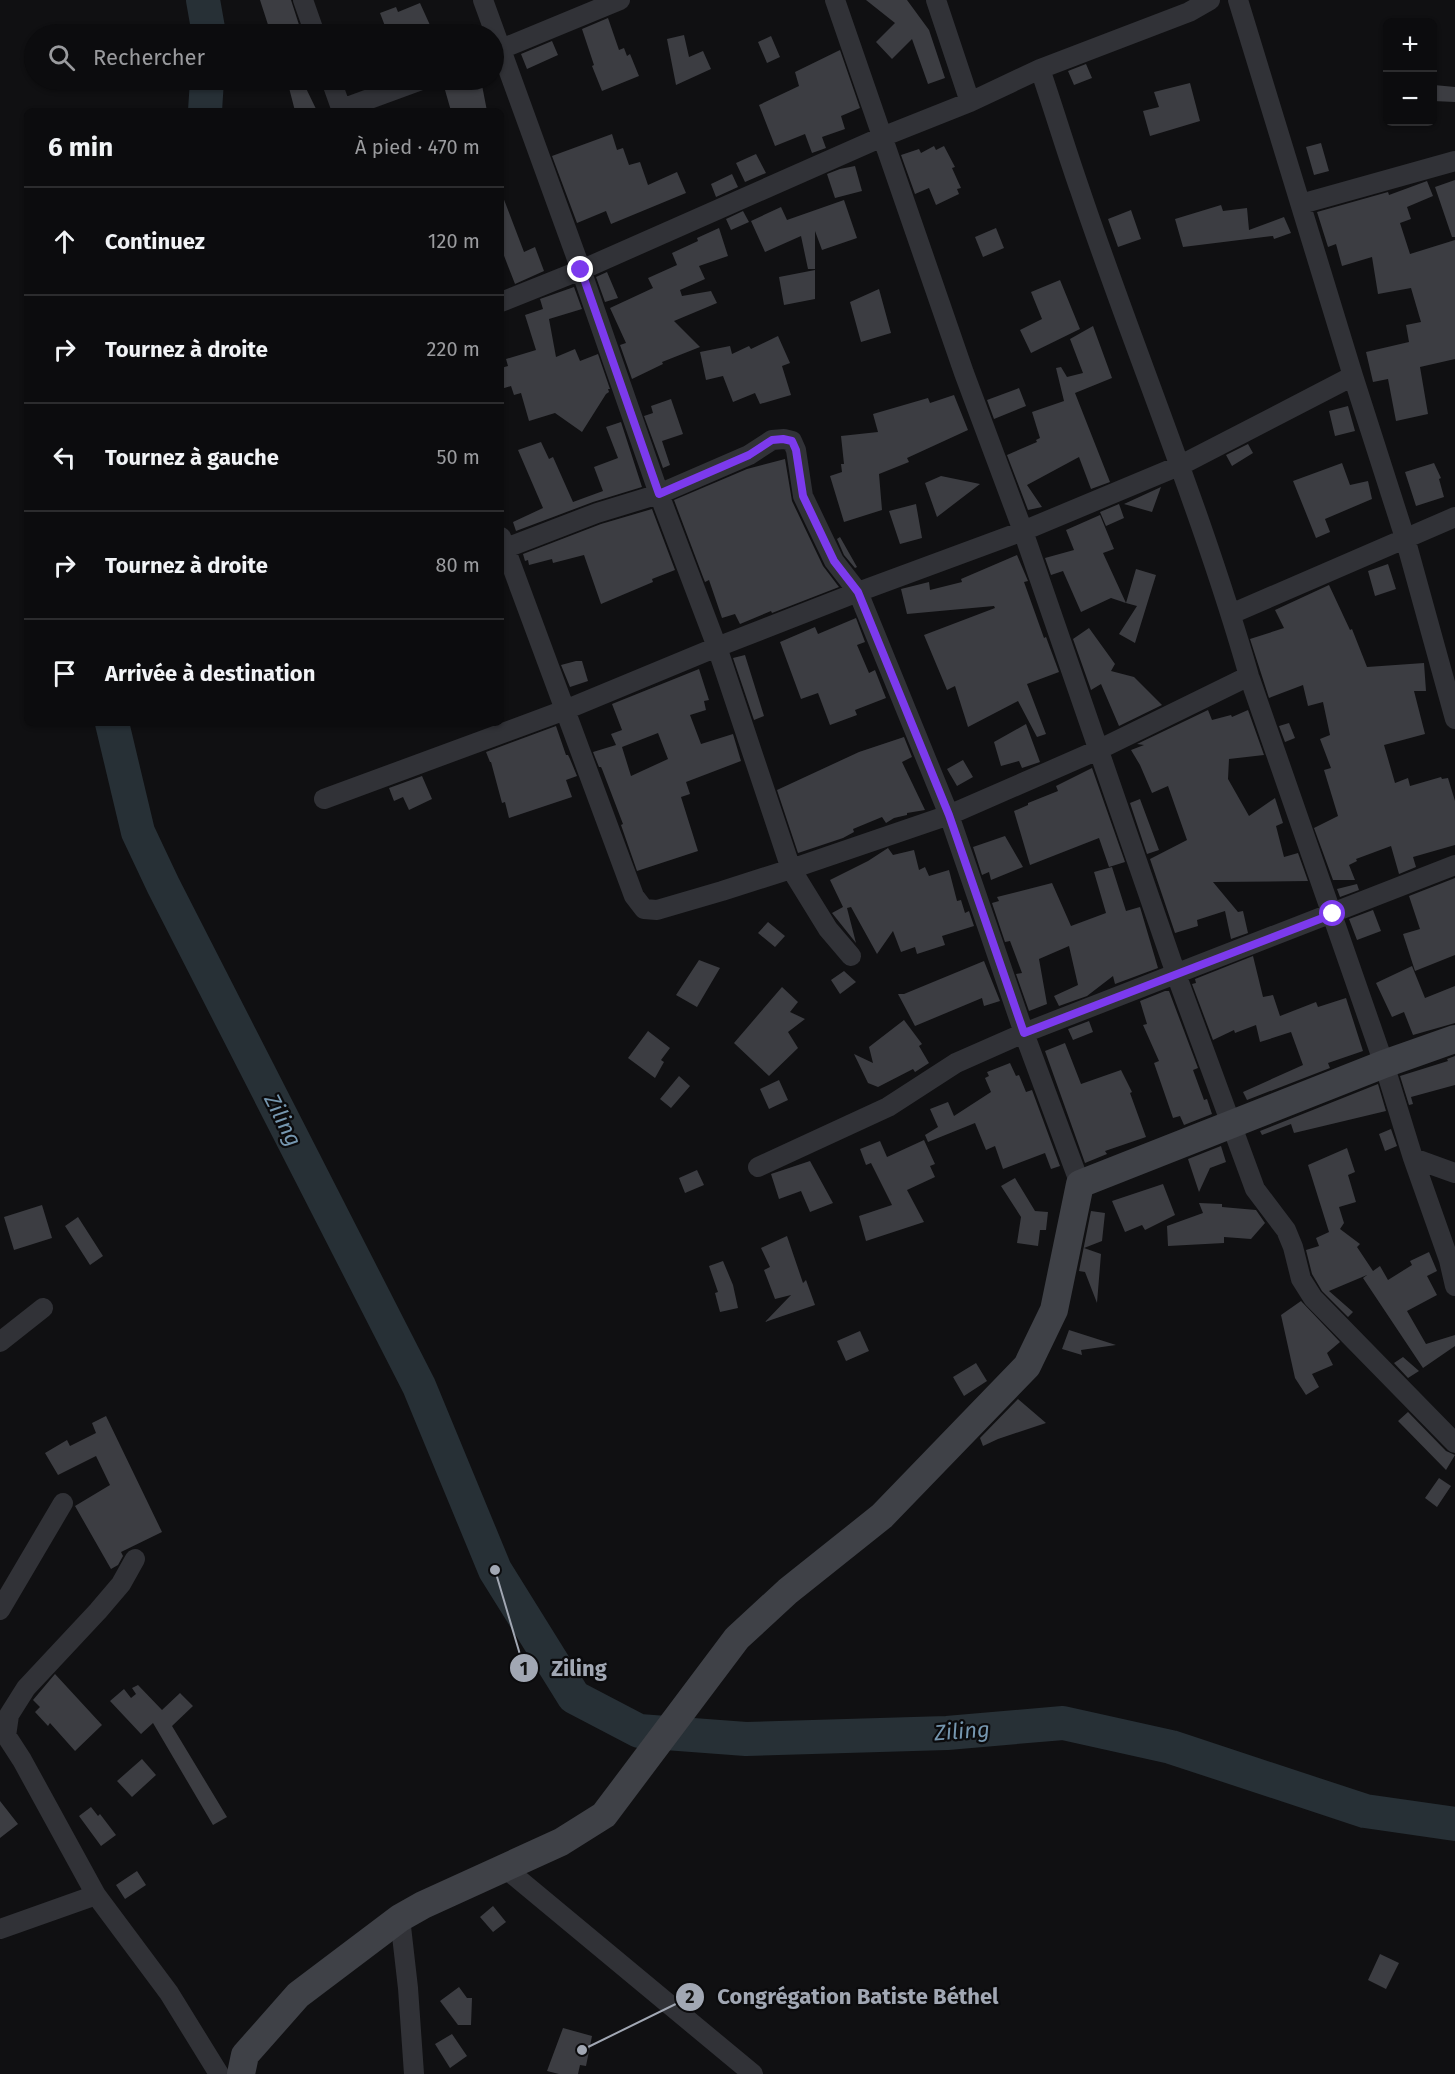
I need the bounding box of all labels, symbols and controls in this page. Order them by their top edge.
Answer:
map controls [1383,18,1437,126]
button: + [1383,18,1437,72]
search box [24,24,504,90]
icon: search [45,41,78,74]
text: Rechercher [93,44,205,71]
button: − [1383,72,1437,126]
text: 6 min [48,132,113,163]
text: À pied · 470 m [355,135,480,159]
icon: ahead [48,225,81,258]
text: Continuez [105,228,205,255]
text: 120 m [428,229,480,253]
route end [567,256,593,282]
icon: right [48,333,81,366]
text: Tournez à droite [105,336,268,363]
text: 220 m [427,337,480,361]
icon: left [48,441,81,474]
text: Tournez à gauche [105,444,279,471]
text: 50 m [436,445,480,469]
icon: right [48,549,81,582]
text: Tournez à droite [105,552,268,579]
text: 80 m [435,553,480,577]
icon: arrive [48,657,81,690]
text: Arrivée à destination [105,660,315,687]
route start [1319,900,1345,926]
water label: Ziling [258,1088,308,1151]
callout: Ziling [509,1648,619,1688]
text: Ziling [551,1655,608,1682]
text: 1 [520,1658,528,1680]
water label: Ziling [932,1716,991,1746]
callout: Congrégation Batiste Béthel [675,1977,1010,2017]
text: Congrégation Batiste Béthel [717,1983,999,2010]
text: 2 [685,1986,695,2008]

